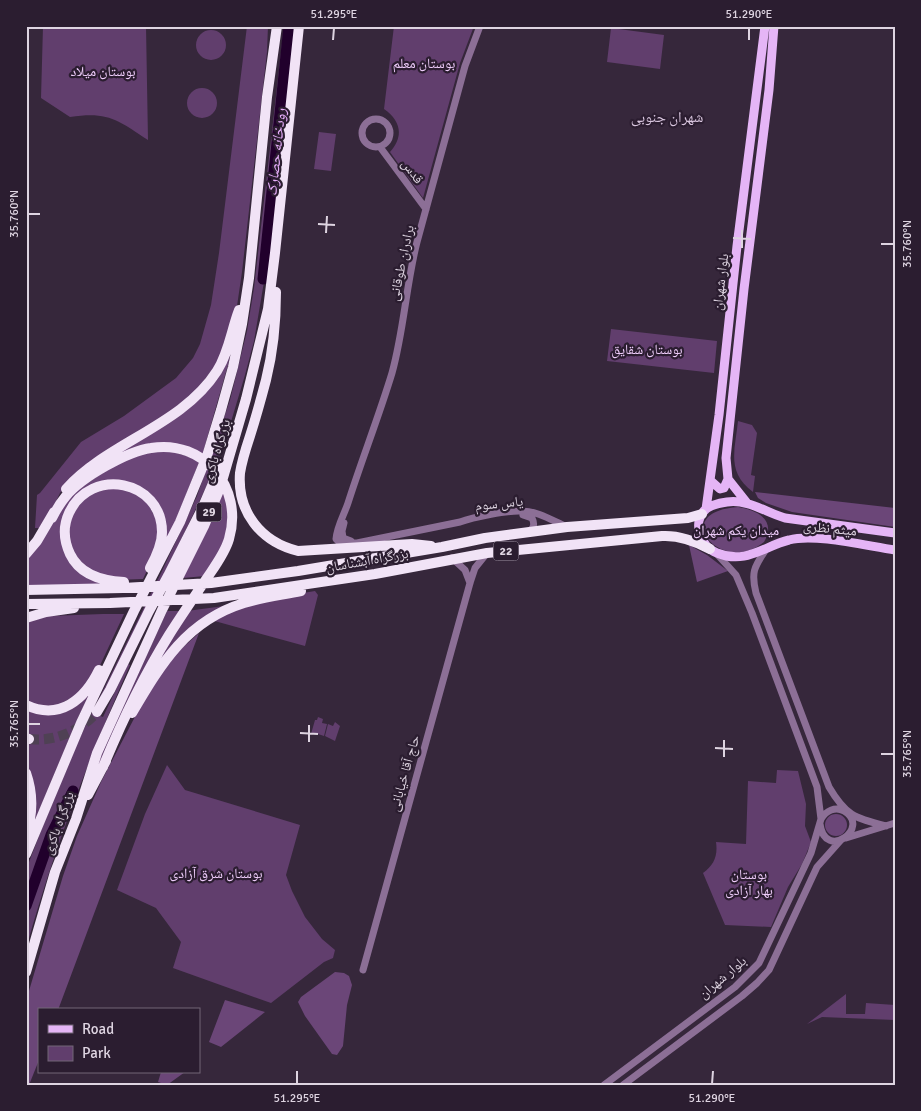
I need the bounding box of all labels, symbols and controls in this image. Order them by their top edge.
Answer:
text: 51.295°E [311,7,358,22]
text: 51.290°E [726,7,773,22]
park label: بوستان معلم [393,55,455,73]
park label: بوستان میلاد [70,63,136,80]
water label: رودخانه حصارک [262,107,290,197]
district label: شهران جنوبی [631,108,703,127]
street label: قدس [398,155,427,187]
text: 35.760°N [7,190,22,238]
text: 35.760°N [900,220,915,268]
street label: برادران طوقانی [385,223,418,303]
street label: بلوار شهران [709,252,732,312]
park label: بوستان شقایق [611,341,683,359]
street label: بزرگراه باکری [199,417,234,485]
street label: یاس سوم [474,493,524,515]
road number: 29 [196,502,222,522]
street label: میثم نظری [802,517,858,541]
park label: میدان یکم شهران [693,522,779,540]
road number: 22 [494,542,518,560]
street label: بزرگراه آبشناسان [324,545,410,576]
text: 35.765°N [7,700,22,748]
text: 35.765°N [900,730,915,778]
street label: حاج آقا خیابانی [385,733,424,814]
street label: بزرگراه باکری [39,789,78,857]
park label: بوستان شرق آزادی [169,865,263,882]
park label: بوستان بهار آزادی [725,866,773,899]
street label: بلوار شهران [695,952,750,1002]
legend [38,1008,200,1074]
text: Road [82,1020,114,1038]
text: Park [82,1044,111,1062]
text: 51.295°E [274,1091,321,1106]
text: 51.290°E [689,1091,736,1106]

